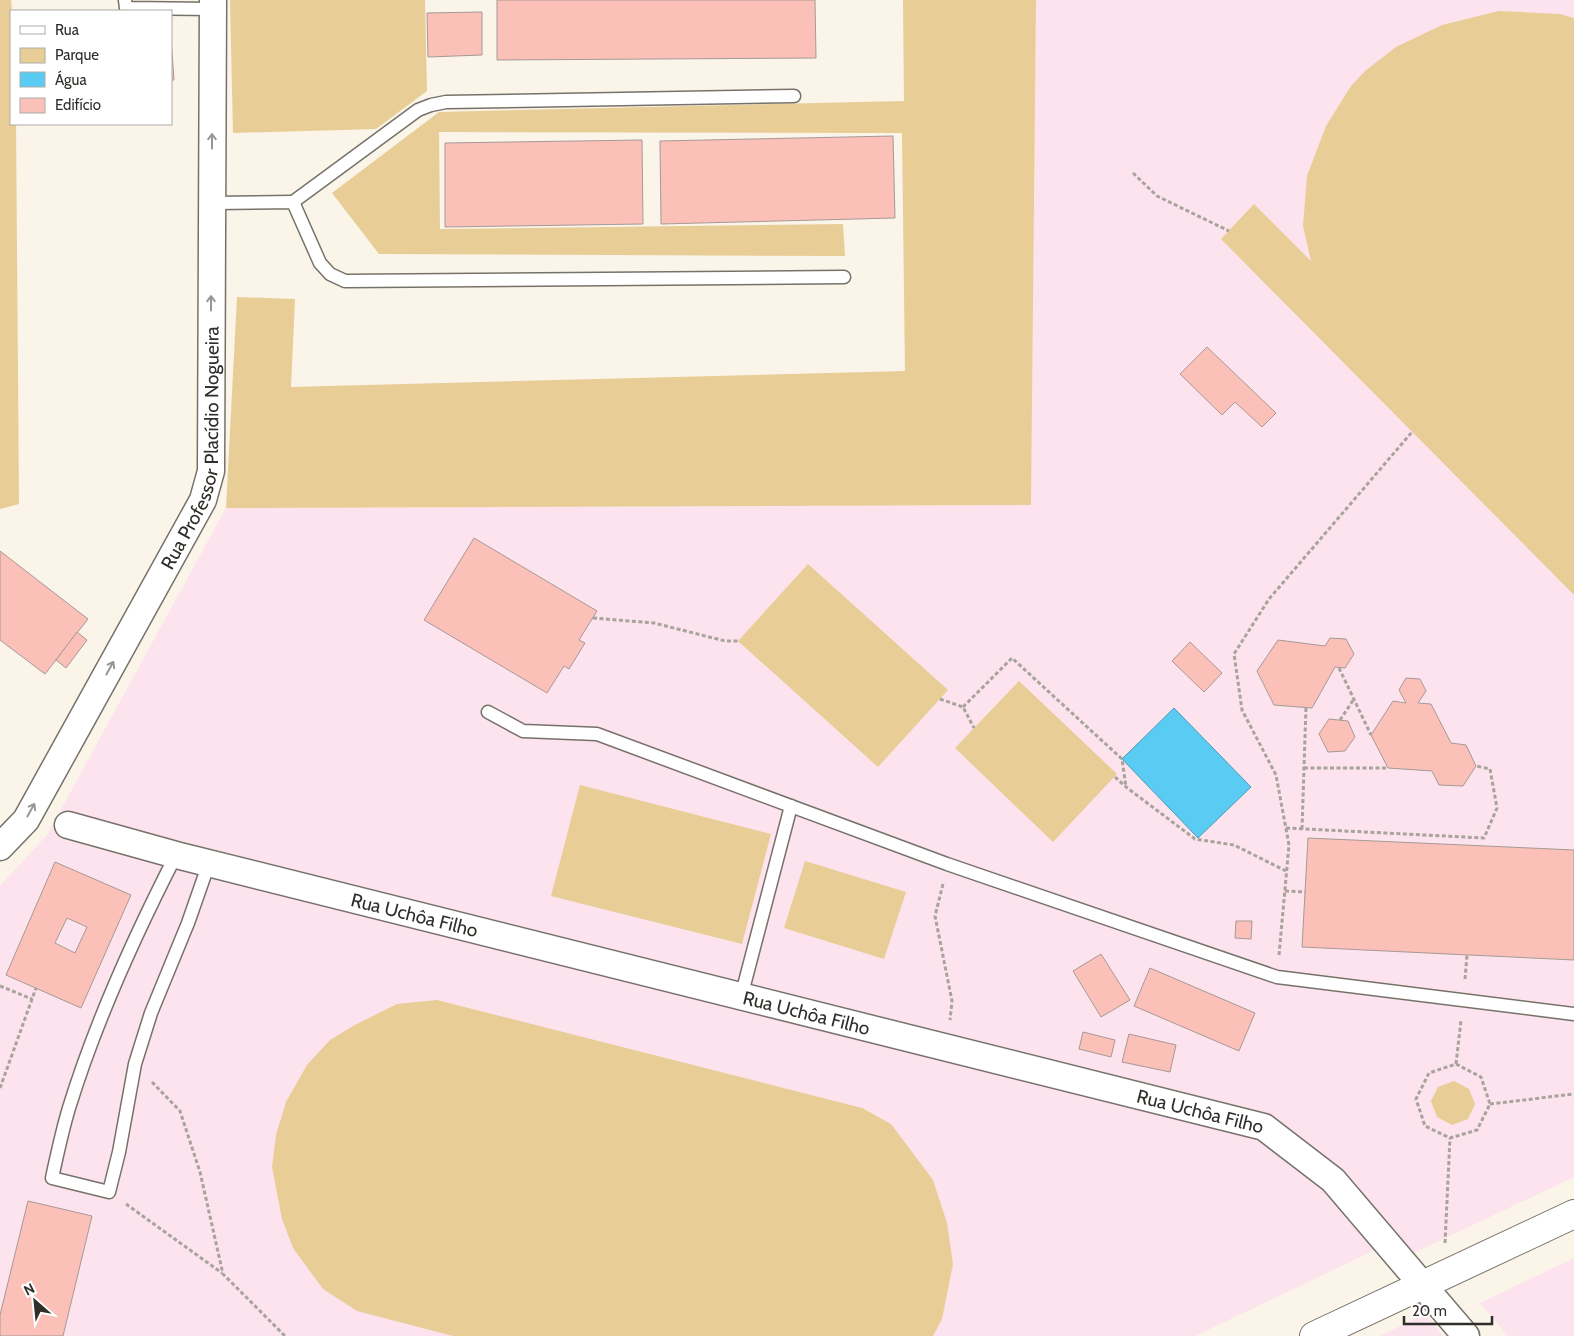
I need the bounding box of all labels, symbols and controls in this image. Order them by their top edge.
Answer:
legend [10,10,172,125]
text: Rua [55,21,80,39]
text: Parque [55,46,99,64]
text: Água [55,70,87,89]
text: Edifício [55,96,101,114]
one-way arrow [207,133,217,149]
one-way arrow [206,295,216,312]
street label: Rua Professor Placídio Nogueira [156,326,224,573]
one-way arrow [106,661,115,676]
one-way arrow [27,803,36,818]
street label: Rua Uchôa Filho [349,888,480,942]
street label: Rua Uchôa Filho [741,986,872,1040]
street label: Rua Uchôa Filho [1134,1085,1266,1139]
north arrow [10,1276,60,1326]
text: N [21,1279,38,1300]
scale bar [1404,1294,1492,1326]
text: 20 m [1412,1302,1447,1320]

